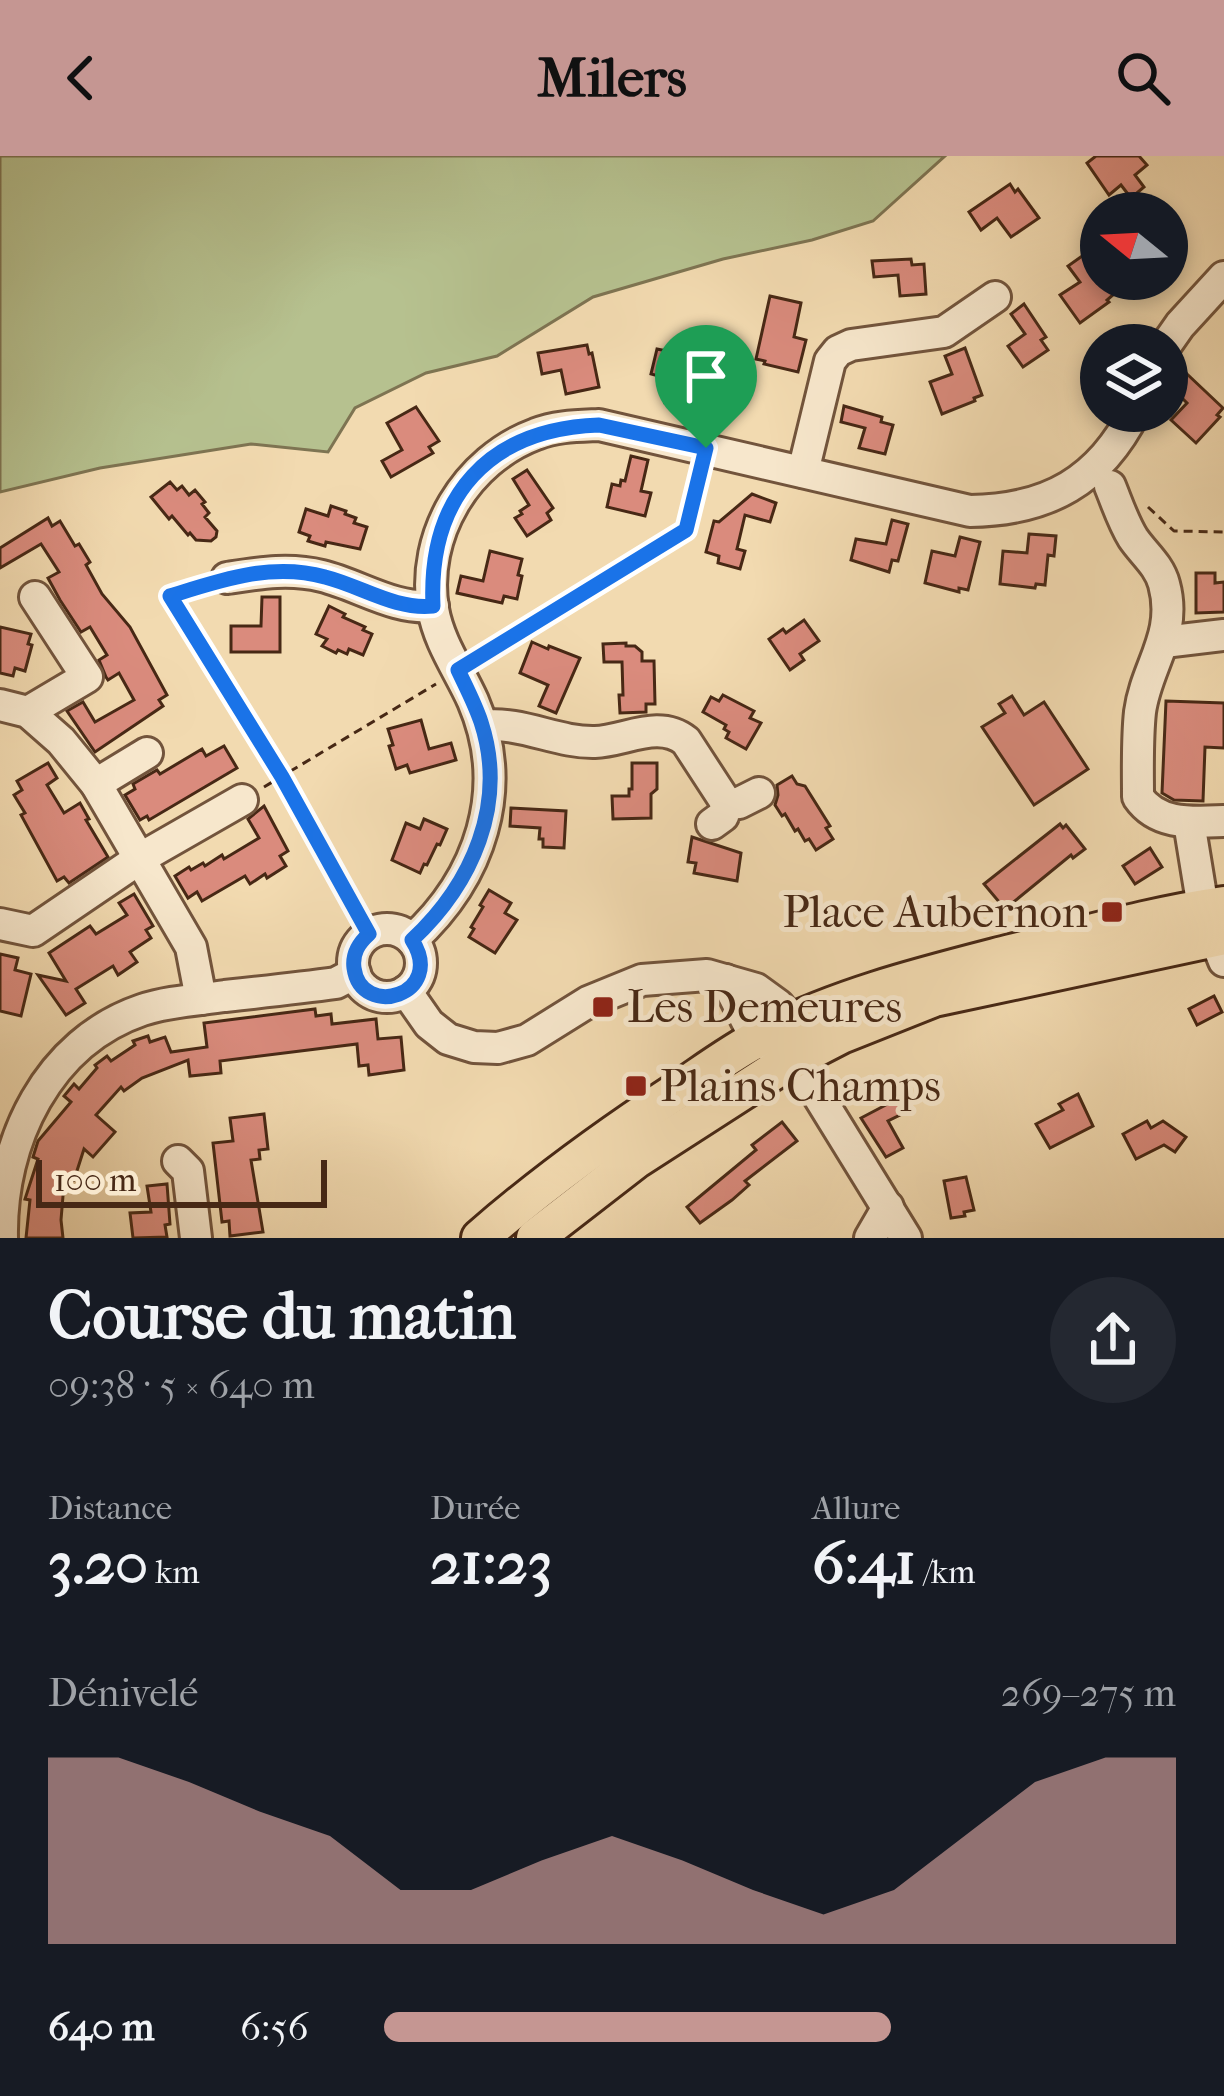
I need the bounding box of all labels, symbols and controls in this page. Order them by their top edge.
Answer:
icon: back [48,45,114,111]
icon: search [1110,45,1176,111]
text: Milers [537,47,687,110]
north arrow [1080,192,1188,300]
map controls [1080,192,1188,432]
button: layers [1080,324,1188,432]
pin [655,325,757,448]
icon: arrive [673,343,739,409]
place label: Place Aubernon [782,886,1088,939]
marker: Place Aubernon [1099,899,1125,925]
place label: Les Demeures [627,981,902,1034]
marker: Les Demeures [590,994,616,1020]
place label: Plains Champs [660,1060,941,1113]
marker: Plains Champs [623,1073,649,1099]
scale bar [36,1154,327,1207]
text: 100 m [54,1161,137,1200]
button: share [1050,1277,1176,1403]
text: Course du matin [48,1278,516,1355]
text: 09:38 · 5 × 640 m [48,1362,315,1408]
text: Distance [48,1489,172,1528]
text: Durée [430,1489,520,1528]
text: Allure [812,1489,900,1528]
text: 3.20 [48,1528,148,1599]
text: 21:23 [430,1528,552,1599]
text: 6:41 [812,1528,916,1599]
text: km [148,1553,200,1592]
text: /km [916,1553,975,1592]
text: Dénivelé [48,1670,198,1716]
text: 269–275 m [1001,1670,1176,1716]
text: 640 m [48,2004,154,2050]
text: 6:56 [240,2004,309,2050]

